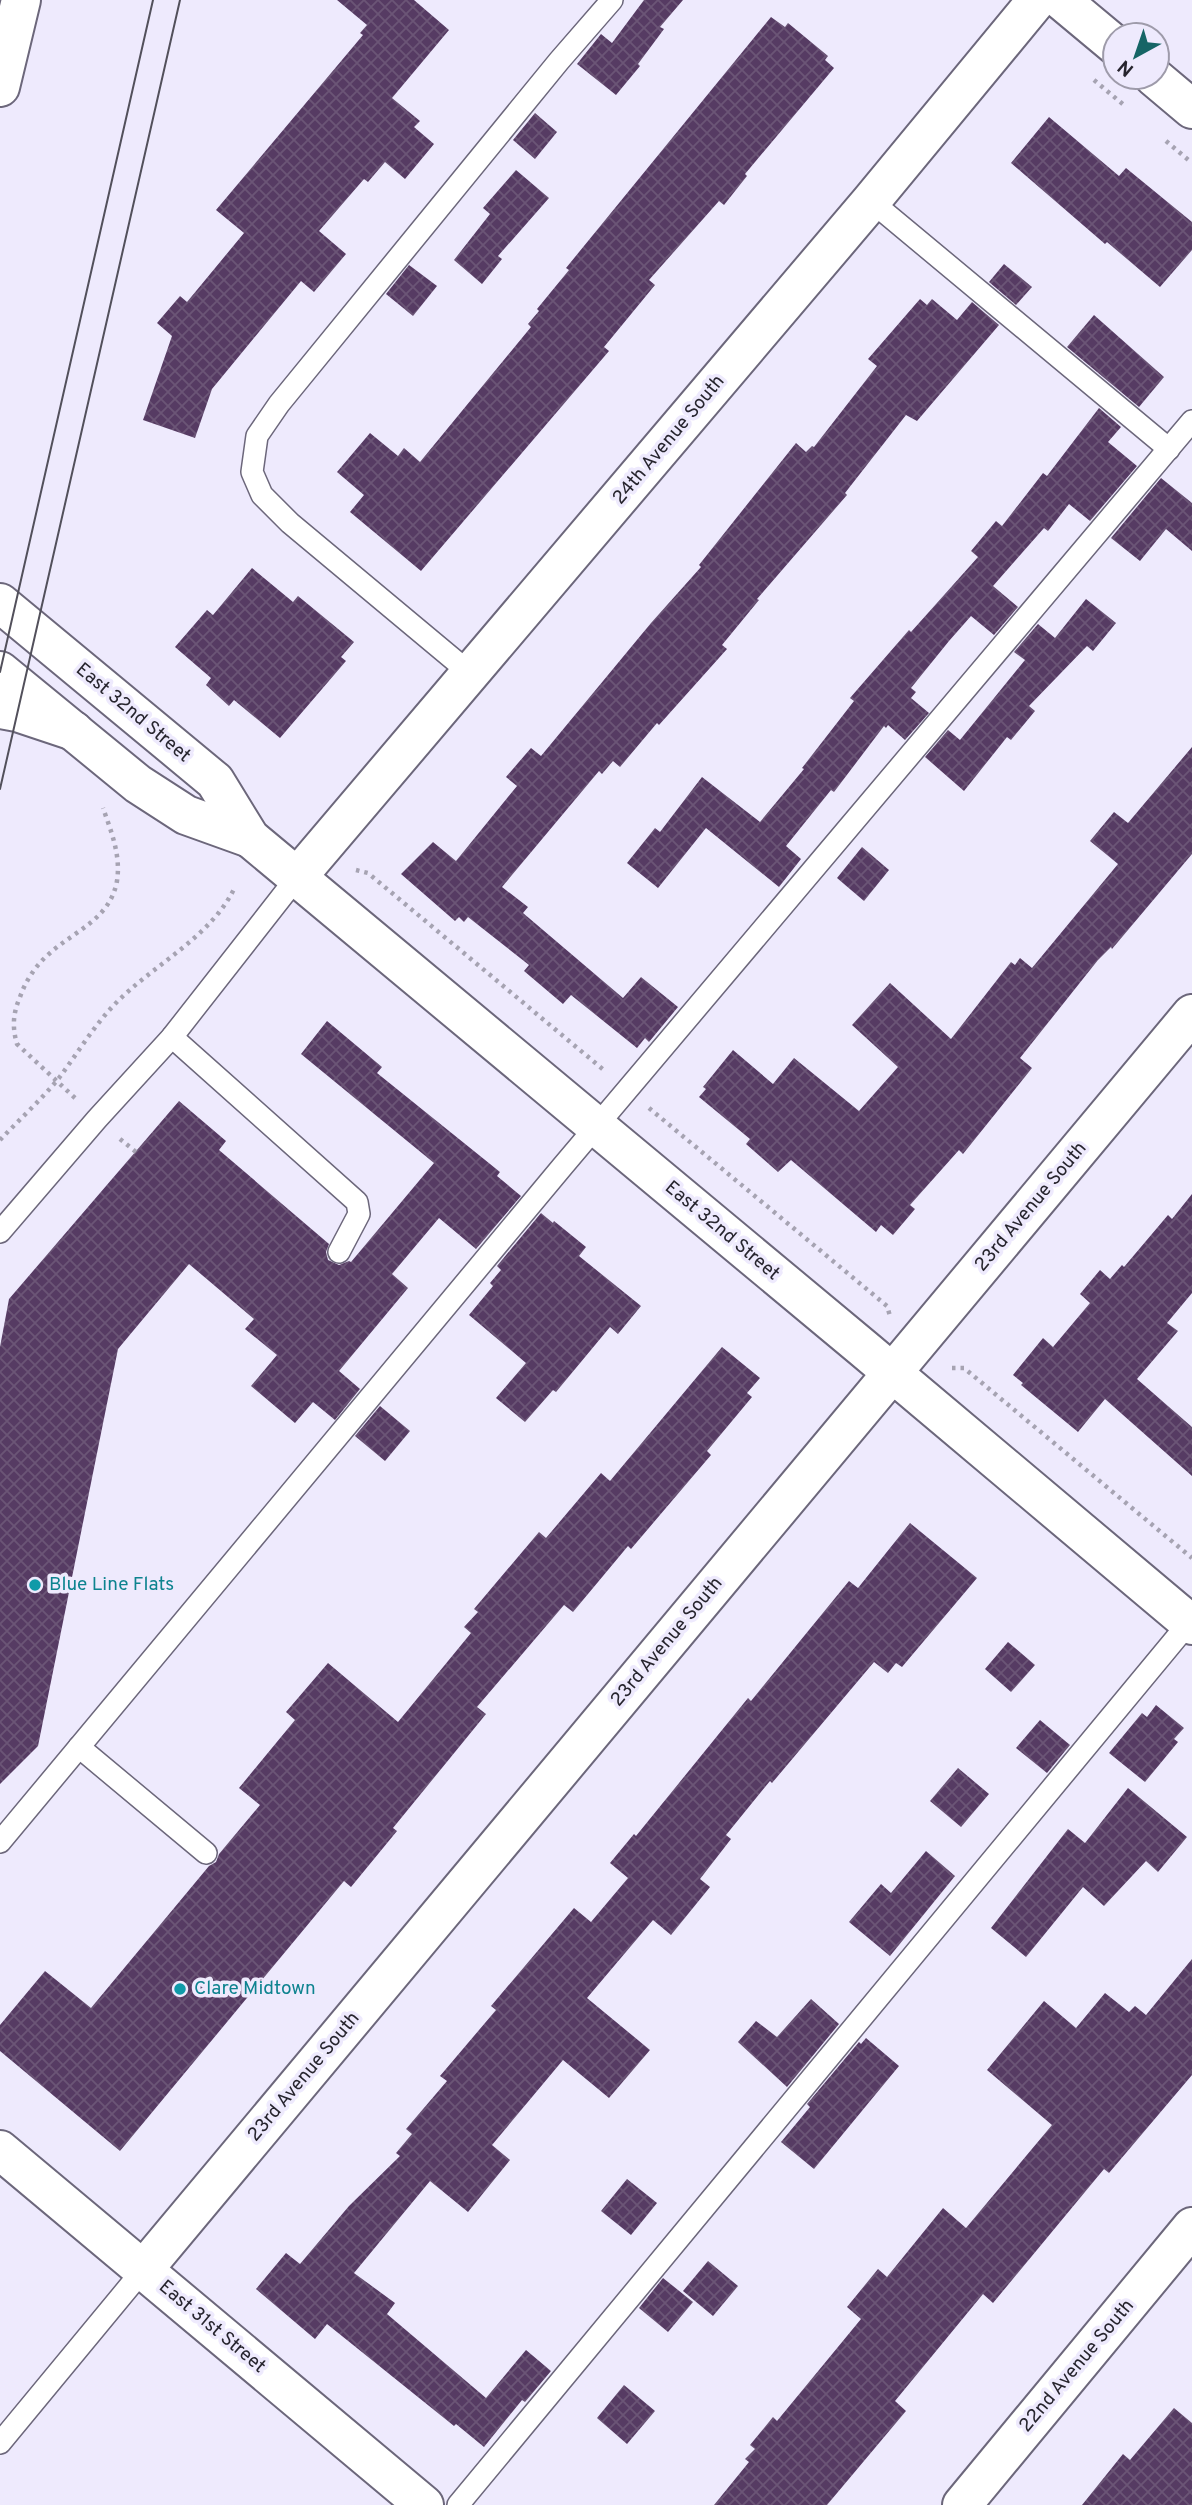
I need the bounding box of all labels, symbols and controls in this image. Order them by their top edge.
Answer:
north arrow [1101,21,1171,91]
text: N [1113,54,1139,81]
street label: 24th Avenue South [608,370,730,510]
street label: East 32nd Street [71,658,195,768]
street label: 23rd Avenue South [970,1137,1092,1277]
street label: East 32nd Street [660,1176,784,1286]
street label: 23rd Avenue South [606,1572,728,1712]
place label: Blue Line Flats [49,1573,174,1597]
marker: Blue Line Flats [27,1577,43,1593]
place label: Clare Midtown [194,1977,316,2001]
marker: Clare Midtown [172,1981,188,1997]
street label: 23rd Avenue South [243,2007,365,2147]
street label: East 31st Street [154,2275,270,2379]
street label: 22nd Avenue South [1014,2295,1140,2437]

